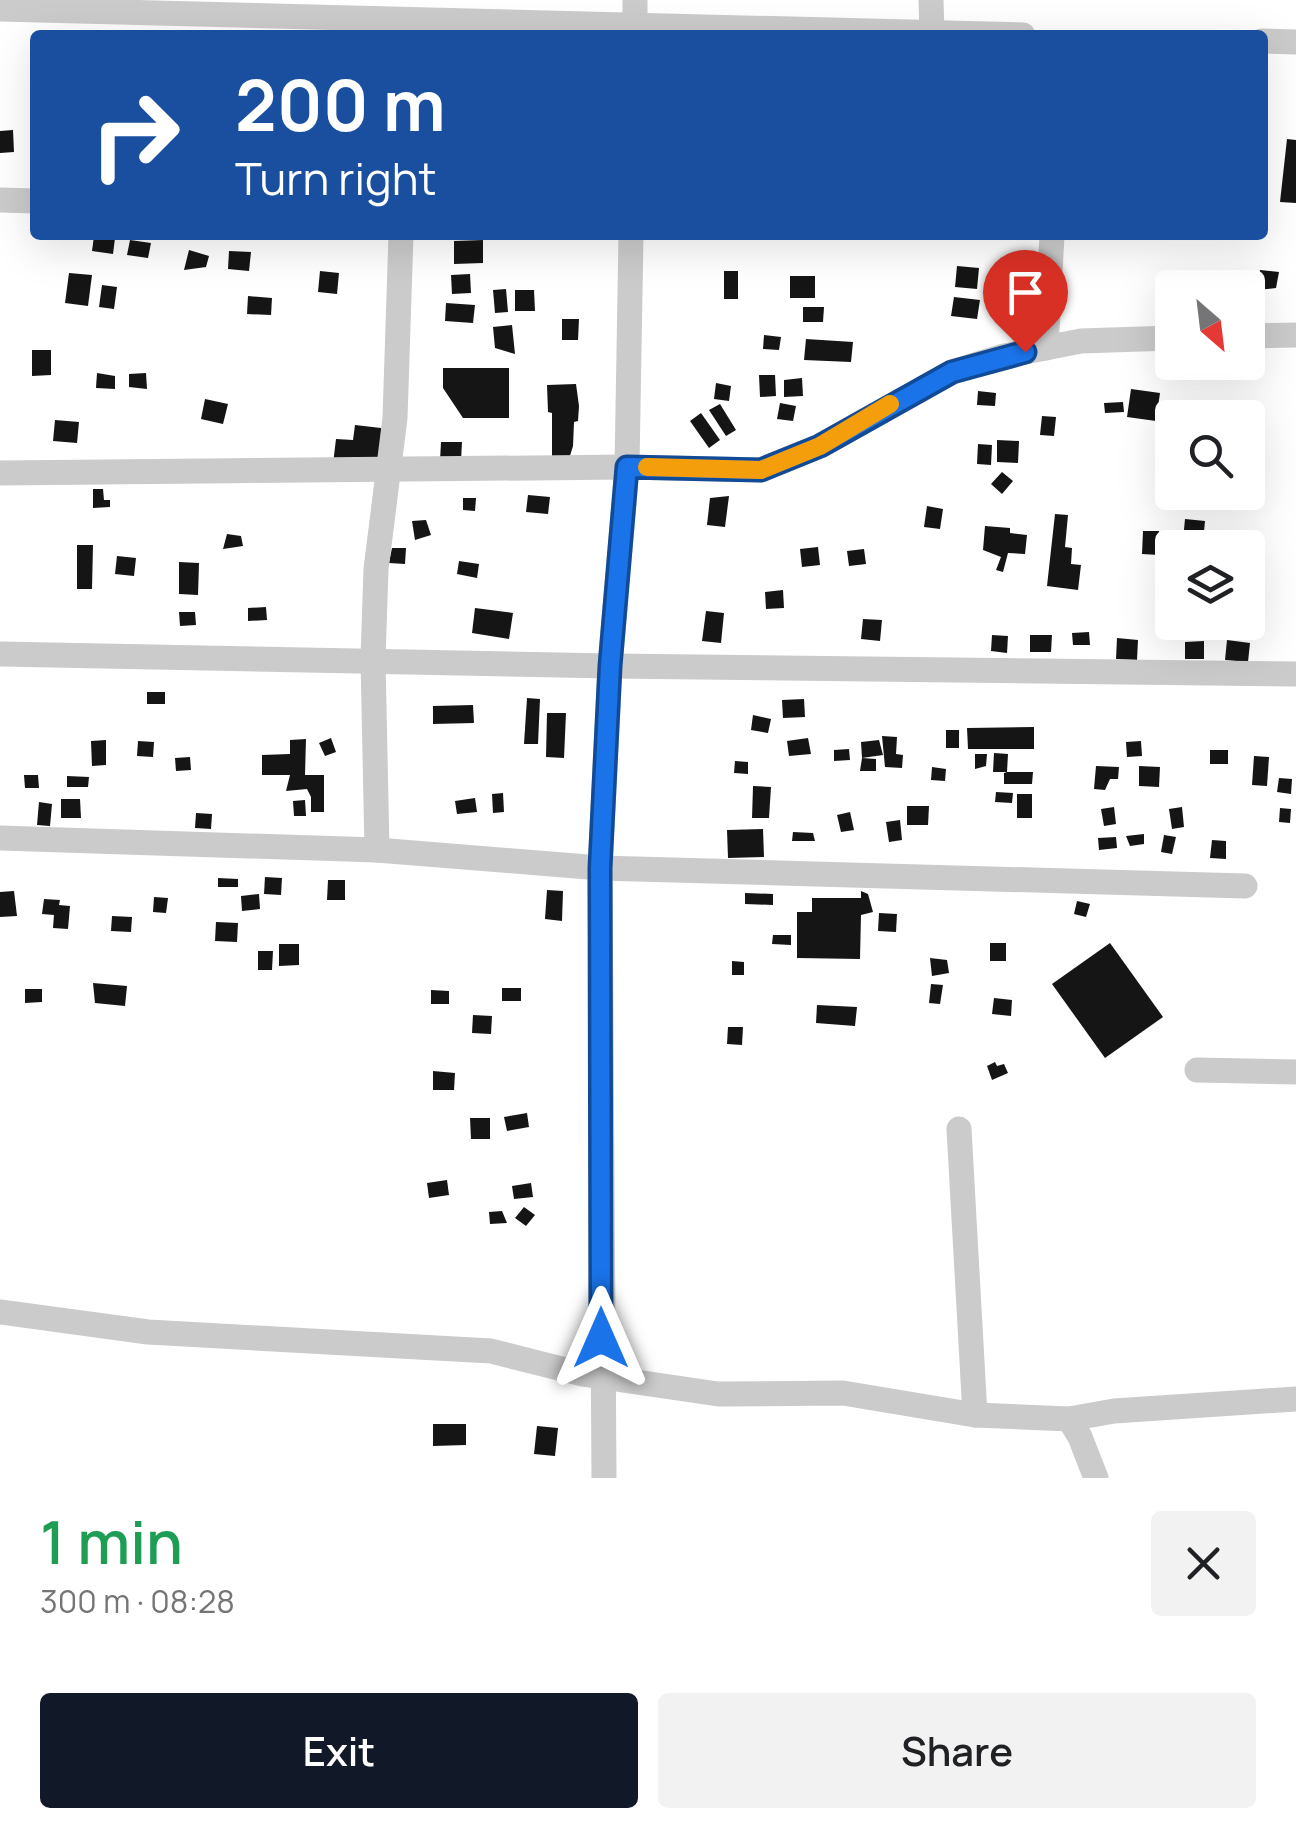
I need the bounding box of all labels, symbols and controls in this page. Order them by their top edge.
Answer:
text: 200 m [235,56,446,152]
icon: right [70,70,200,200]
text: Turn right [235,147,436,209]
pin [983,250,1068,353]
icon: arrive [998,265,1053,320]
north arrow [1155,270,1265,380]
map controls [1155,270,1265,640]
button: search [1155,400,1265,510]
button: layers [1155,530,1265,640]
position arrow [549,1286,653,1390]
text: 1 min [40,1500,183,1582]
button: close [1151,1511,1256,1616]
text: 300 m · 08:28 [40,1579,235,1623]
button: Exit [40,1693,638,1808]
button: Share [658,1693,1256,1808]

